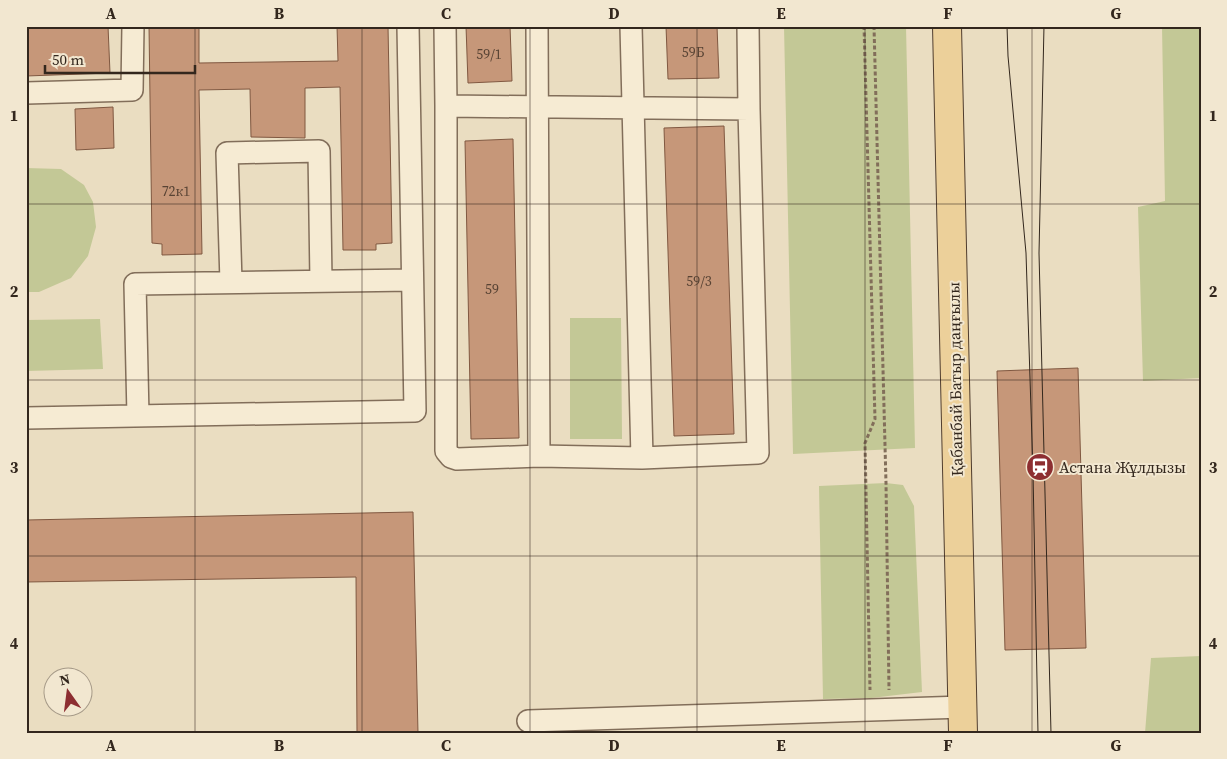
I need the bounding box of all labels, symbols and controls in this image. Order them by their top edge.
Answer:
text: A [106,2,117,24]
text: B [274,2,285,24]
text: C [441,2,451,24]
text: D [608,2,620,24]
text: E [776,2,786,24]
text: F [943,2,953,24]
text: G [1111,2,1122,24]
scale bar [45,42,195,74]
house number: 59Б [682,42,705,62]
house number: 59/1 [476,44,502,64]
text: 50 m [52,49,84,70]
text: 1 [10,104,18,126]
text: 1 [1209,104,1217,126]
house number: 72к1 [162,181,190,201]
house number: 59/3 [686,271,712,291]
house number: 59 [485,279,499,299]
text: 2 [10,280,19,302]
text: 2 [1209,280,1218,302]
street label: Қабанбай Батыр даңғылы [942,282,968,476]
station icon: Астана Жұлдызы [1025,452,1055,482]
text: 3 [10,456,19,478]
place label: Астана Жұлдызы [1059,456,1186,478]
text: 3 [1209,456,1218,478]
text: 4 [10,632,19,654]
text: 4 [1209,632,1218,654]
north arrow [42,666,92,716]
text: N [57,668,72,690]
text: A [106,734,117,756]
text: B [274,734,285,756]
text: C [441,734,451,756]
text: D [608,734,620,756]
text: E [776,734,786,756]
text: F [943,734,953,756]
text: G [1111,734,1122,756]

